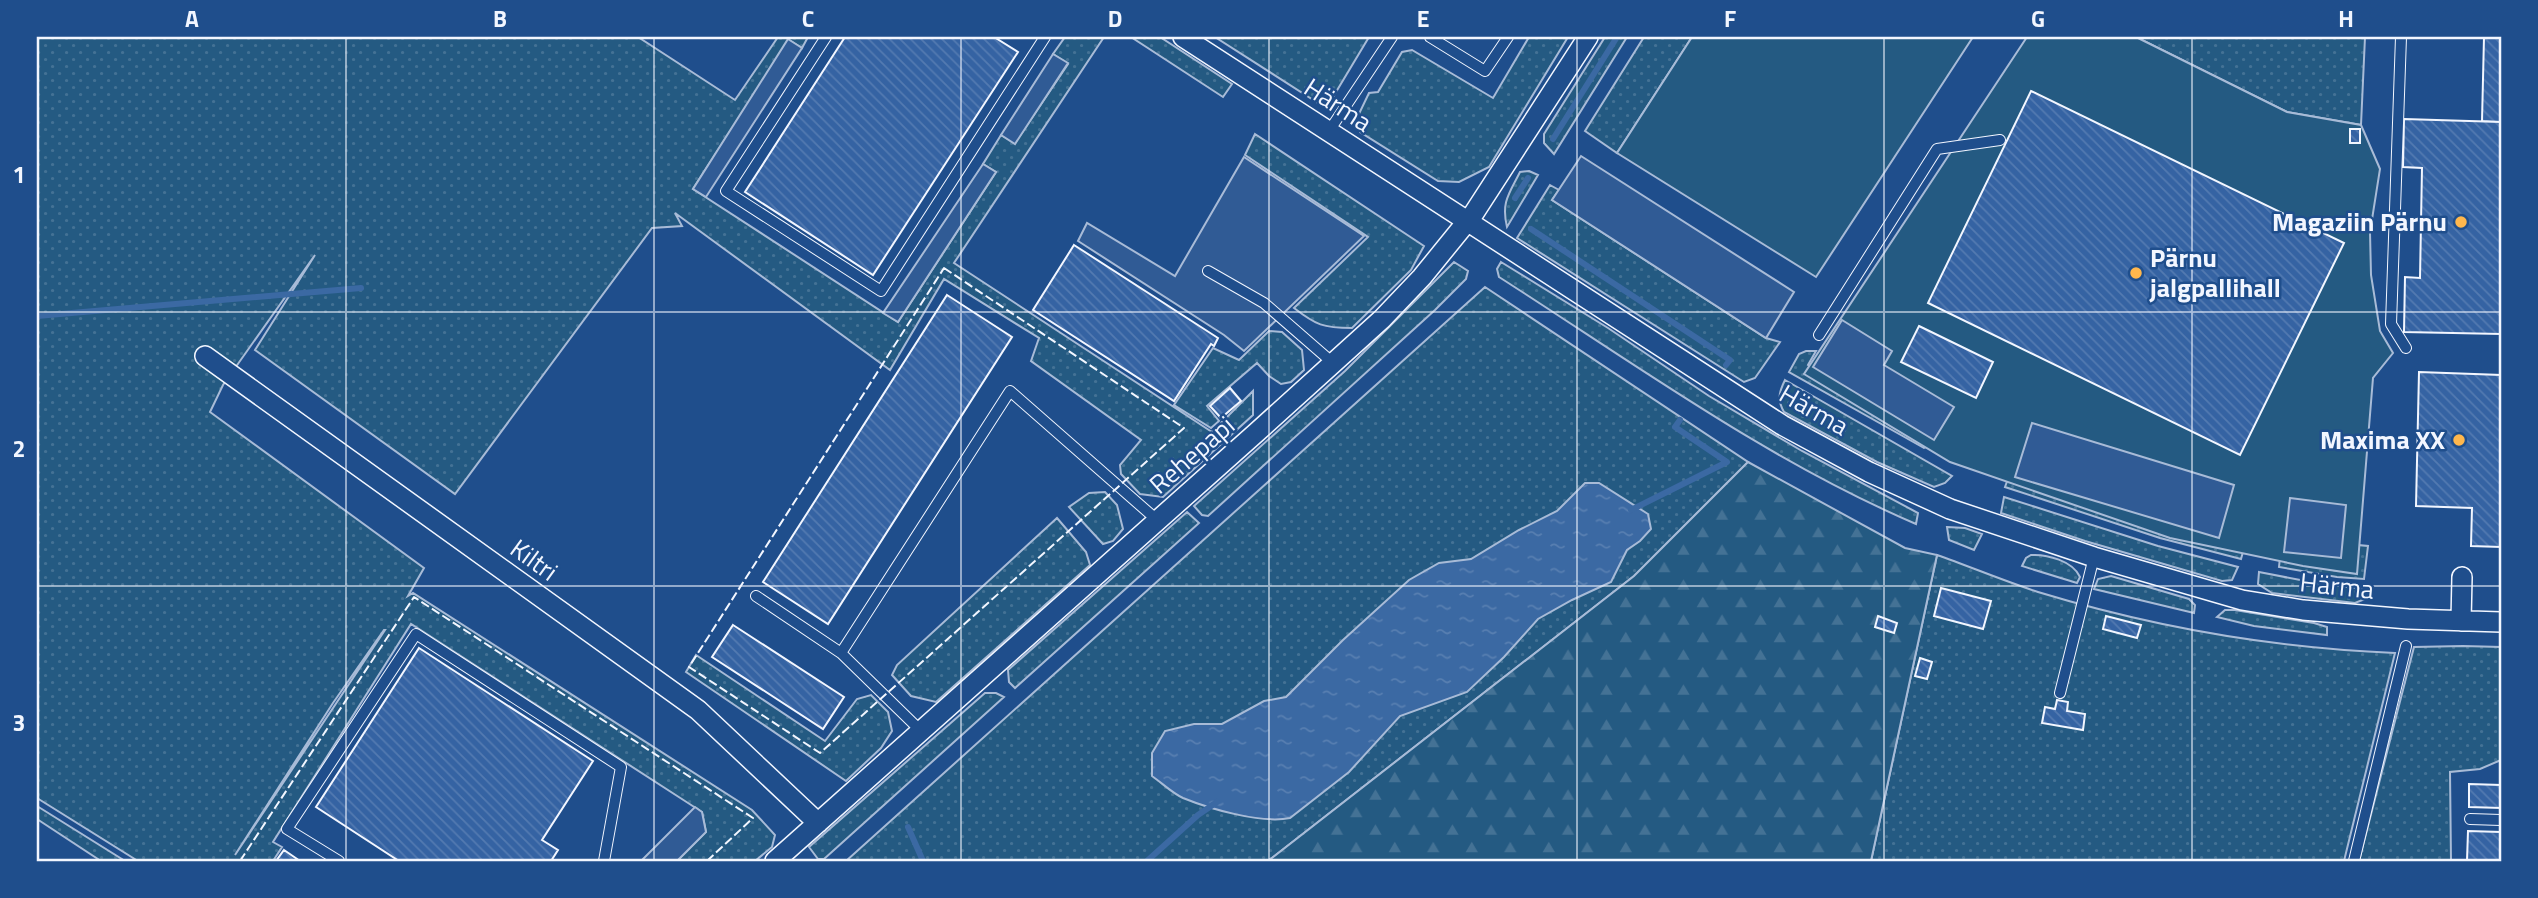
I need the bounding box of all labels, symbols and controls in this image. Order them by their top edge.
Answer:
text: A [185,1,199,36]
text: B [493,1,507,36]
text: C [802,1,814,36]
text: D [1108,1,1122,36]
text: E [1417,1,1429,36]
text: F [1724,1,1736,36]
text: G [2031,1,2045,36]
text: H [2338,1,2354,36]
street label: Härma [1296,68,1380,141]
text: 1 [13,157,25,192]
place label: Magaziin Pärnu [2272,202,2447,241]
marker: Magaziin Pärnu [2453,214,2469,230]
place label: Pärnu jalgpallihall [2149,238,2281,307]
marker: Pärnu jalgpallihall [2128,265,2144,281]
street label: Härma [1772,374,1856,445]
street label: Rehepapi [1140,406,1243,503]
place label: Maxima XX [2320,420,2445,459]
text: 2 [13,431,25,466]
marker: Maxima XX [2451,432,2467,448]
street label: Kiltri [502,529,566,590]
street label: Härma [2298,562,2376,609]
text: 3 [13,705,25,740]

